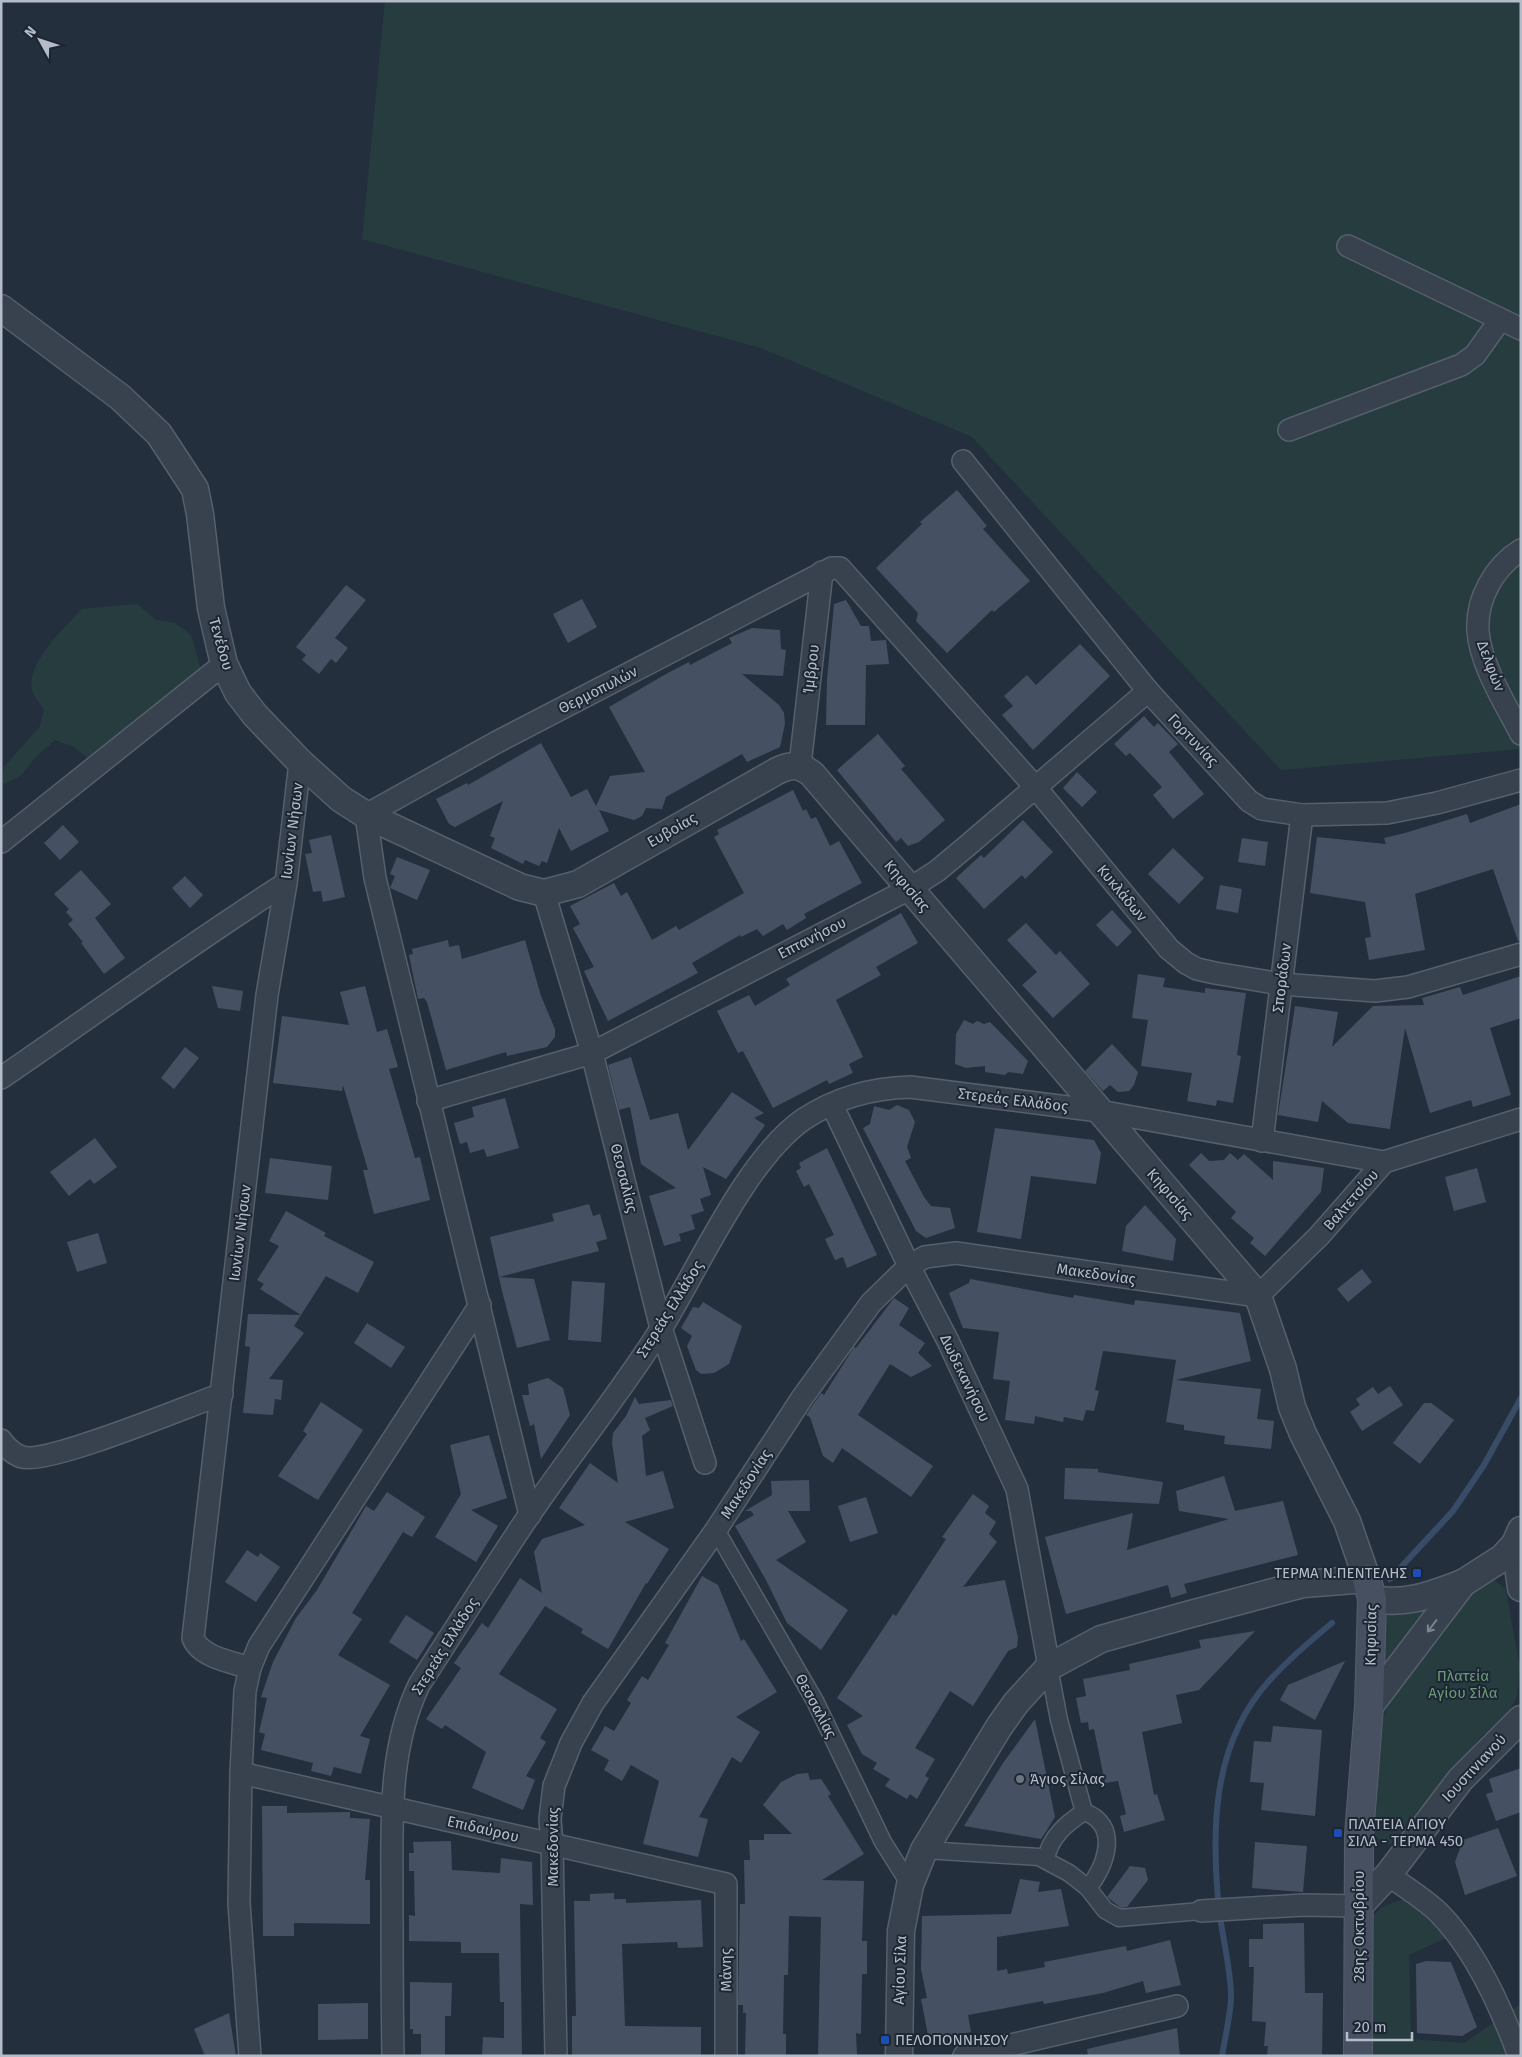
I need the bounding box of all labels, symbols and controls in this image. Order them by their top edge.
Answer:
north arrow [15,15,65,65]
text: N [21,23,40,41]
street label: Τενέδου [205,616,237,672]
street label: Δελφών [1473,638,1509,695]
street label: Ίμβρου [799,643,823,695]
street label: Θερμοπυλών [555,662,641,718]
street label: Γορτυνίας [1164,710,1222,770]
street label: Ιωνίων Νήσων [277,781,307,880]
street label: Ευβοίας [644,809,700,851]
street label: Κηφισίας [880,857,934,915]
street label: Κυκλάδων [1093,861,1151,926]
street label: Επτανήσου [775,913,849,963]
street label: Σποράδων [1269,941,1295,1014]
street label: Στερεάς Ελλάδος [957,1084,1069,1116]
street label: Θεσσαλίας [607,1142,641,1214]
street label: Κηφισίας [1143,1165,1197,1223]
street label: Βαλτετσίου [1320,1166,1382,1234]
street label: Ιωνίων Νήσων [225,1183,255,1282]
street label: Στερεάς Ελλάδος [633,1257,707,1361]
street label: Μακεδονίας [1055,1260,1137,1288]
street label: Δωδεκανήσου [936,1331,994,1425]
street label: Μακεδονίας [717,1446,775,1522]
place label: ΤΕΡΜΑ Ν.ΠΕΝΤΕΛΗΣ [1274,1564,1407,1582]
marker: ΤΕΡΜΑ Ν.ΠΕΝΤΕΛΗΣ [1411,1567,1423,1579]
street label: Στερεάς Ελλάδος [408,1594,482,1698]
street label: Κηφισίας [1361,1604,1381,1666]
one-way arrow [1426,1619,1437,1632]
park label: Πλατεία Αγίου Σίλα [1428,1667,1498,1702]
street label: Θεσσαλίας [791,1671,841,1741]
street label: Ιουστινιανού [1438,1730,1510,1806]
place label: Άγιος Σίλας [1030,1770,1105,1788]
marker: Άγιος Σίλας [1014,1773,1026,1785]
street label: Μακεδονίας [544,1807,562,1887]
street label: Επιδαύρου [445,1812,521,1846]
place label: ΠΛΑΤΕΙΑ ΑΓΙΟΥ ΣΙΛΑ - ΤΕΡΜΑ 450 [1348,1815,1463,1850]
marker: ΠΛΑΤΕΙΑ ΑΓΙΟΥ ΣΙΛΑ - ΤΕΡΜΑ 450 [1332,1827,1344,1839]
street label: 28ης Οκτωβρίου [1350,1870,1368,1982]
street label: Αγίου Σίλα [890,1935,910,2005]
street label: Μάνης [717,1948,735,1992]
scale bar [1347,2010,1412,2042]
text: 20 m [1354,2018,1387,2036]
place label: ΠΕΛΟΠΟΝΝΗΣΟΥ [895,2031,1009,2049]
marker: ΠΕΛΟΠΟΝΝΗΣΟΥ [879,2034,891,2046]

